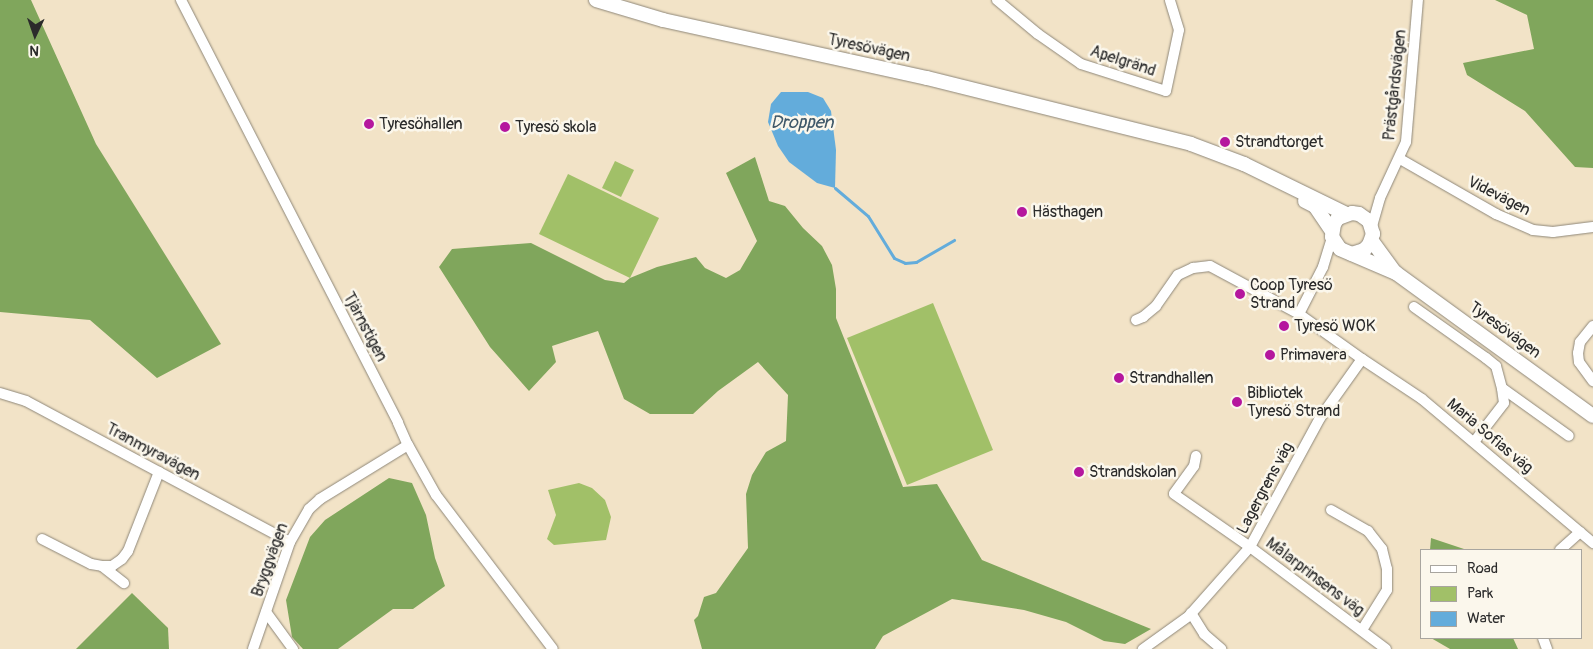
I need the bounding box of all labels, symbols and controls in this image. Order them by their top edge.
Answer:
north arrow [10,10,60,60]
street label: Prästgårdsvägen [1380,28,1410,142]
street label: Tyresövägen [826,30,912,66]
street label: Apelgränd [1088,41,1158,81]
text: N [29,42,39,59]
water label: Droppen [771,112,833,134]
place label: Tyresöhallen [379,114,463,134]
place label: Tyresö skola [515,117,597,137]
marker: Tyresöhallen [363,118,375,130]
marker: Tyresö skola [499,121,511,133]
place label: Strandtorget [1235,132,1323,152]
marker: Strandtorget [1219,136,1231,148]
street label: Videvägen [1464,172,1534,220]
place label: Hästhagen [1032,202,1103,222]
marker: Hästhagen [1016,206,1028,218]
place label: Coop Tyresö Strand [1250,275,1333,313]
marker: Coop Tyresö Strand [1234,288,1246,300]
street label: Tjärnstigen [339,289,391,365]
street label: Tyresövägen [1465,298,1545,362]
place label: Tyresö WOK [1294,316,1375,336]
marker: Tyresö WOK [1278,320,1290,332]
place label: Primavera [1280,345,1347,365]
marker: Primavera [1264,349,1276,361]
place label: Strandhallen [1129,368,1214,388]
marker: Strandhallen [1113,372,1125,384]
place label: Bibliotek Tyresö Strand [1247,383,1340,421]
street label: Maria Sofias väg [1443,394,1537,478]
marker: Bibliotek Tyresö Strand [1231,396,1243,408]
street label: Tranmyravägen [103,419,203,485]
street label: Lagergrens väg [1233,439,1297,537]
place label: Strandskolan [1089,462,1177,482]
marker: Strandskolan [1073,466,1085,478]
street label: Bryggvägen [248,520,292,600]
street label: Målarprinsens väg [1262,534,1368,620]
legend [1420,549,1583,639]
text: Road [1467,559,1498,578]
text: Park [1467,584,1493,603]
text: Water [1467,609,1505,628]

